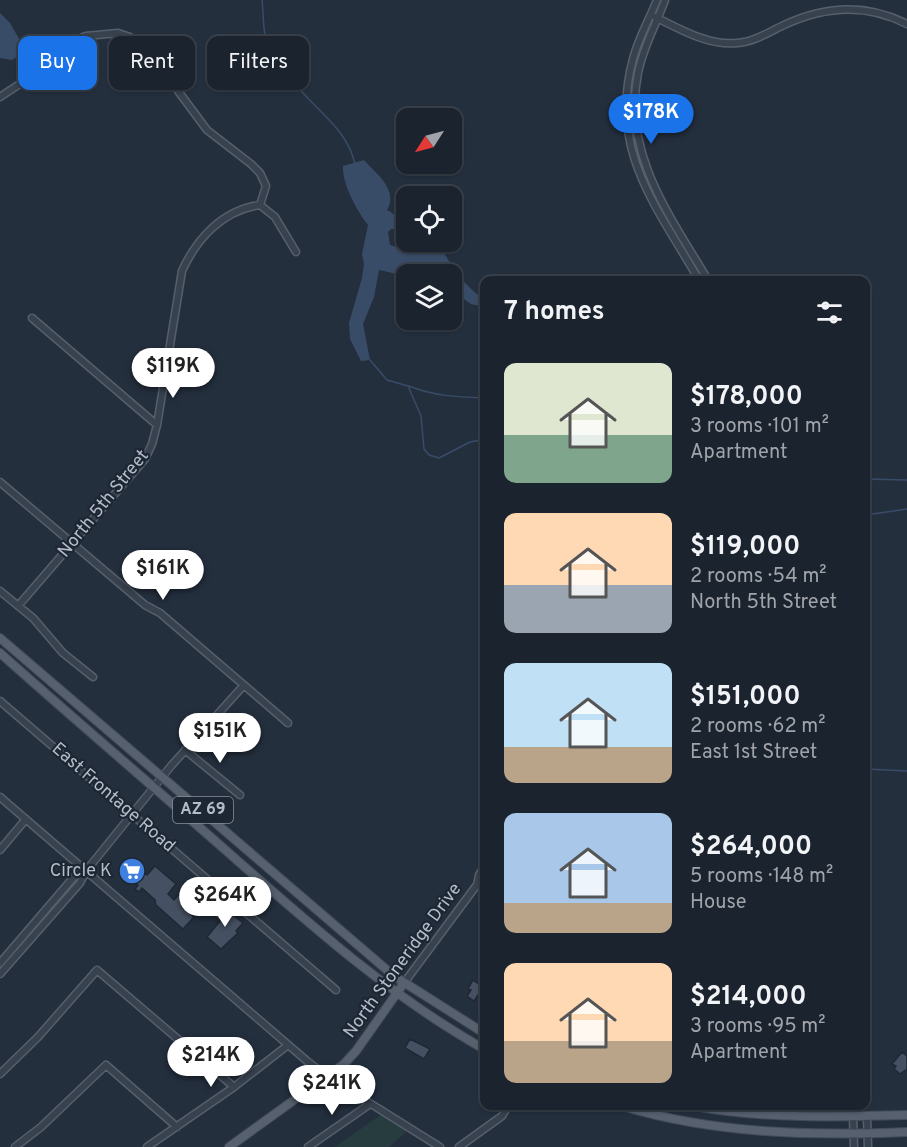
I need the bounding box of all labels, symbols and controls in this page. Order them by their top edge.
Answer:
chip: Buy [18,36,97,90]
chip: Rent [109,36,195,90]
chip: Filters [207,36,309,90]
pin: $178K [609,94,693,145]
text: $178K [623,100,679,126]
north arrow [396,108,462,174]
map controls [396,108,462,330]
button: locate [396,186,462,252]
button: layers [396,264,462,330]
text: 7 homes [504,296,604,329]
icon: filters [813,296,846,329]
pin: $119K [131,348,215,399]
text: $119K [146,354,200,380]
text: $178,000 [690,381,803,414]
icon: home [552,387,624,459]
text: 3 rooms · 101 m² [690,414,829,440]
text: Apartment [690,440,788,466]
street label: North 5th Street [53,445,155,563]
text: $119,000 [690,531,800,564]
icon: home [552,537,624,609]
pin: $161K [121,550,205,601]
text: $161K [136,556,190,582]
text: 2 rooms · 54 m² [690,564,827,590]
text: North 5th Street [690,590,837,616]
text: $151,000 [690,681,801,714]
icon: home [552,687,624,759]
pin: $151K [178,713,262,764]
text: 2 rooms · 62 m² [690,714,826,740]
text: $151K [193,719,247,745]
street label: East Frontage Road [46,738,180,858]
text: East 1st Street [690,740,817,766]
road number: AZ 69 [173,797,233,823]
text: $264,000 [690,831,812,864]
icon: home [552,837,624,909]
supermarket icon: Circle K [117,856,147,886]
place label: Circle K [50,860,112,883]
text: 5 rooms · 148 m² [690,864,833,890]
pin: $264K [183,877,267,928]
street label: North Stoneridge Drive [339,879,467,1043]
text: $264K [193,883,257,909]
text: House [690,890,746,916]
text: $214,000 [690,981,807,1014]
icon: home [552,987,624,1059]
text: 3 rooms · 95 m² [690,1014,826,1040]
pin: $214K [169,1037,253,1088]
text: Apartment [690,1040,788,1066]
text: $214K [181,1043,241,1069]
pin: $241K [290,1065,374,1116]
text: $241K [302,1071,362,1097]

